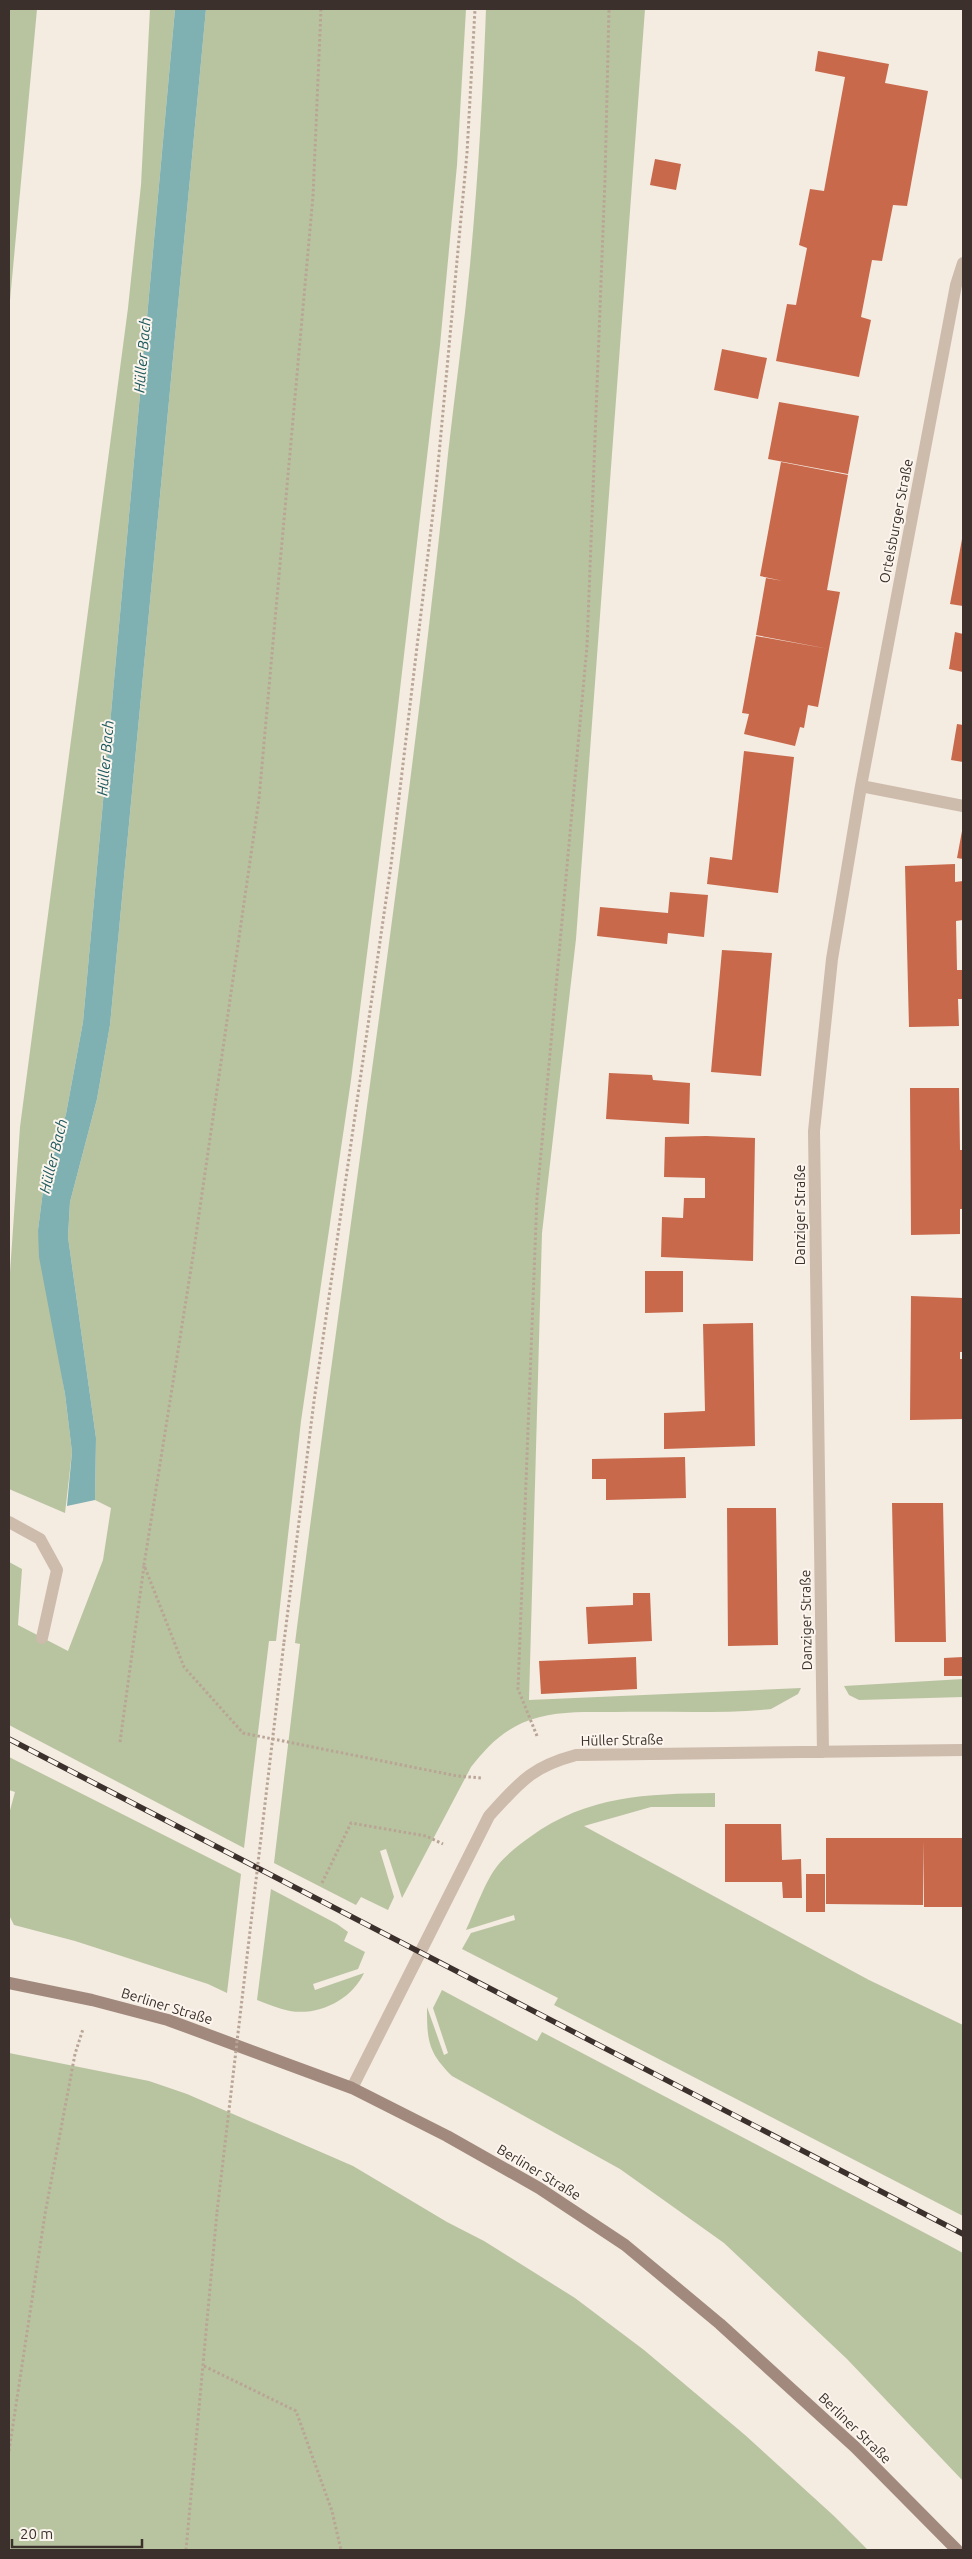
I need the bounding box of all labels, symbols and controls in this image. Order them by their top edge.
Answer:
water label: Hüller Bach [130,316,154,394]
street label: Ortelsburger Straße [876,457,916,585]
water label: Hüller Bach [93,719,117,797]
water label: Hüller Bach [36,1117,70,1195]
street label: Danziger Straße [792,1165,808,1265]
street label: Danziger Straße [797,1570,815,1670]
street label: Hüller Straße [580,1731,664,1749]
street label: Berliner Straße [119,1985,215,2027]
street label: Berliner Straße [494,2141,584,2203]
street label: Berliner Straße [815,2389,895,2467]
scale bar [12,2516,142,2548]
text: 20 m [20,2525,53,2542]

